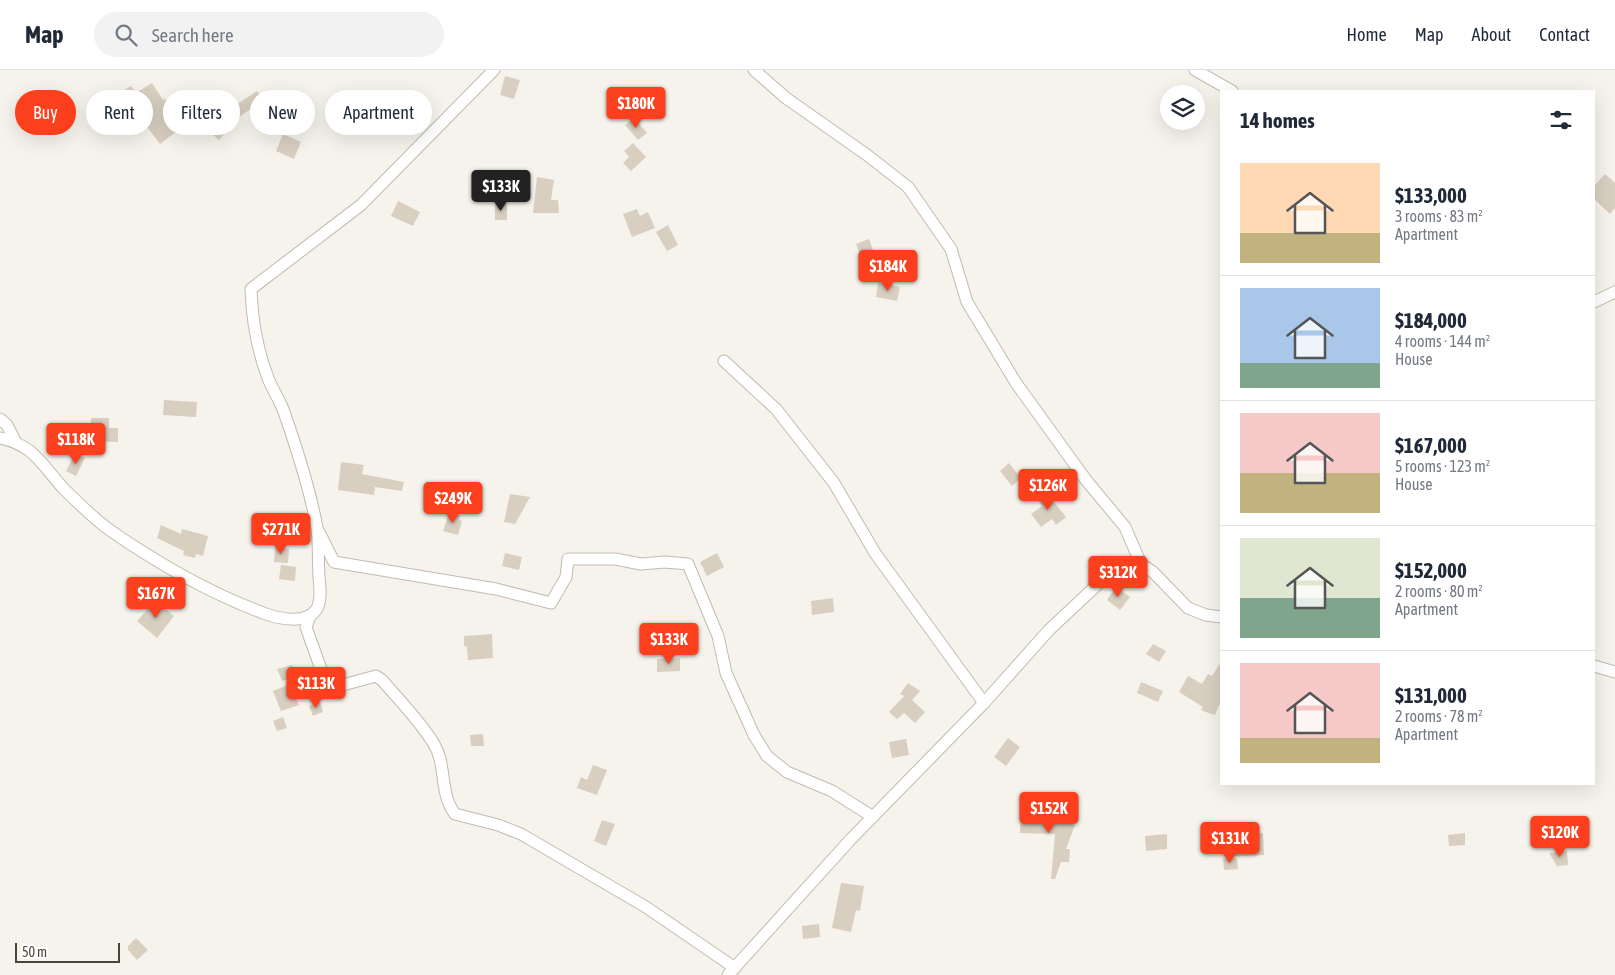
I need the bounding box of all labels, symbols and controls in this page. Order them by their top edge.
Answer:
search box [94,12,444,57]
text: Map [25,21,64,48]
icon: search [112,21,140,49]
text: Search here [152,24,234,46]
text: Home [1347,24,1387,45]
text: Map [1415,24,1444,45]
text: About [1472,24,1511,45]
text: Contact [1539,24,1590,45]
map controls [1160,85,1205,130]
button: layers [1160,85,1205,130]
pin: $180K [601,87,671,129]
chip: Buy [15,90,76,135]
chip: Rent [86,90,153,135]
chip: Filters [163,90,240,135]
chip: New [250,90,315,135]
chip: Apartment [325,90,432,135]
text: $180K [617,94,655,112]
icon: filters [1547,106,1575,134]
text: 14 homes [1240,108,1315,132]
pin: $133K [466,170,536,212]
text: $133K [482,177,520,195]
icon: home [1280,183,1340,243]
text: $133,000 [1395,183,1467,207]
text: 3 rooms · 83 m² [1395,207,1483,225]
text: Apartment [1395,225,1458,243]
pin: $184K [853,250,923,292]
text: $184K [869,257,907,275]
icon: home [1280,308,1340,368]
text: $184,000 [1395,308,1467,332]
text: 4 rooms · 144 m² [1395,332,1490,350]
text: House [1395,350,1432,368]
pin: $118K [41,422,111,465]
text: $118K [57,430,95,448]
icon: home [1280,433,1340,493]
text: $167,000 [1395,433,1467,457]
text: 5 rooms · 123 m² [1395,457,1490,475]
pin: $126K [1013,468,1083,511]
text: House [1395,475,1432,493]
text: $126K [1029,476,1067,494]
pin: $249K [418,482,488,524]
text: $249K [434,489,472,507]
pin: $271K [246,512,316,555]
text: $271K [262,520,300,538]
pin: $312K [1083,556,1153,598]
icon: home [1280,558,1340,618]
text: $152,000 [1395,558,1467,582]
text: $312K [1099,563,1137,581]
pin: $167K [121,576,191,619]
text: 2 rooms · 80 m² [1395,582,1483,600]
text: $167K [137,584,175,602]
text: Apartment [1395,600,1458,618]
pin: $133K [634,622,704,665]
text: $133K [650,630,688,648]
pin: $113K [281,666,351,709]
text: $113K [297,674,335,692]
icon: home [1280,683,1340,743]
text: $131,000 [1395,683,1467,707]
text: 2 rooms · 78 m² [1395,707,1483,725]
text: Apartment [1395,725,1458,743]
pin: $152K [1014,792,1084,834]
text: $152K [1030,799,1068,817]
pin: $120K [1525,816,1595,858]
pin: $131K [1195,822,1265,864]
text: $120K [1541,823,1579,841]
text: $131K [1211,829,1249,847]
scale bar [15,940,120,963]
text: 50 m [22,944,47,960]

